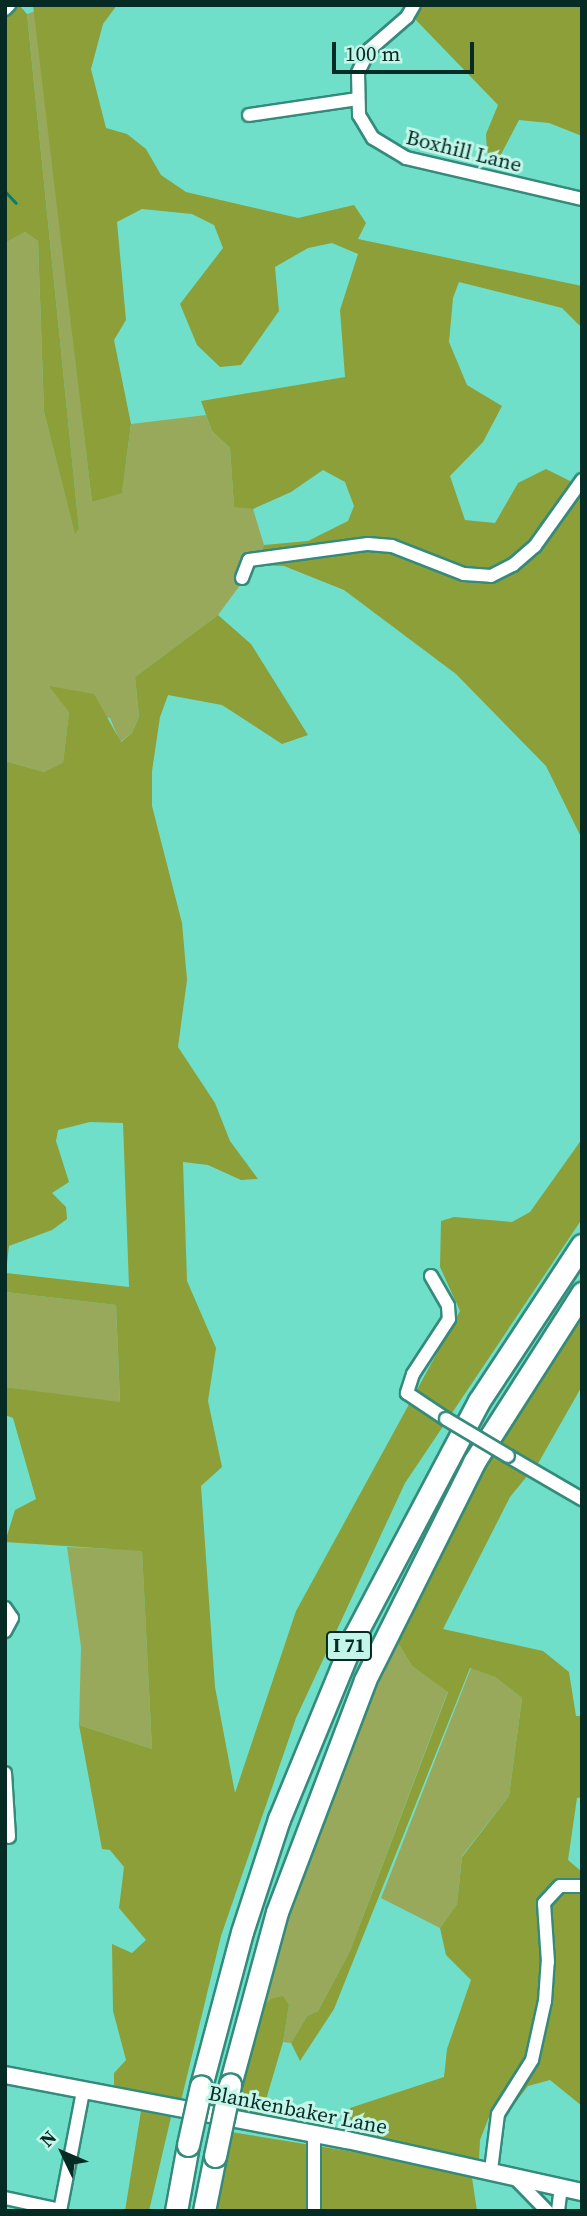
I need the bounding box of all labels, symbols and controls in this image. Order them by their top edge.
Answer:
scale bar [335,28,477,72]
text: 100 m [345,39,400,68]
street label: Boxhill Lane [404,124,524,178]
road number: I 71 [324,1630,374,1662]
street label: Blankenbaker Lane [206,2080,390,2140]
north arrow [28,2118,98,2188]
text: N [34,2124,62,2152]

